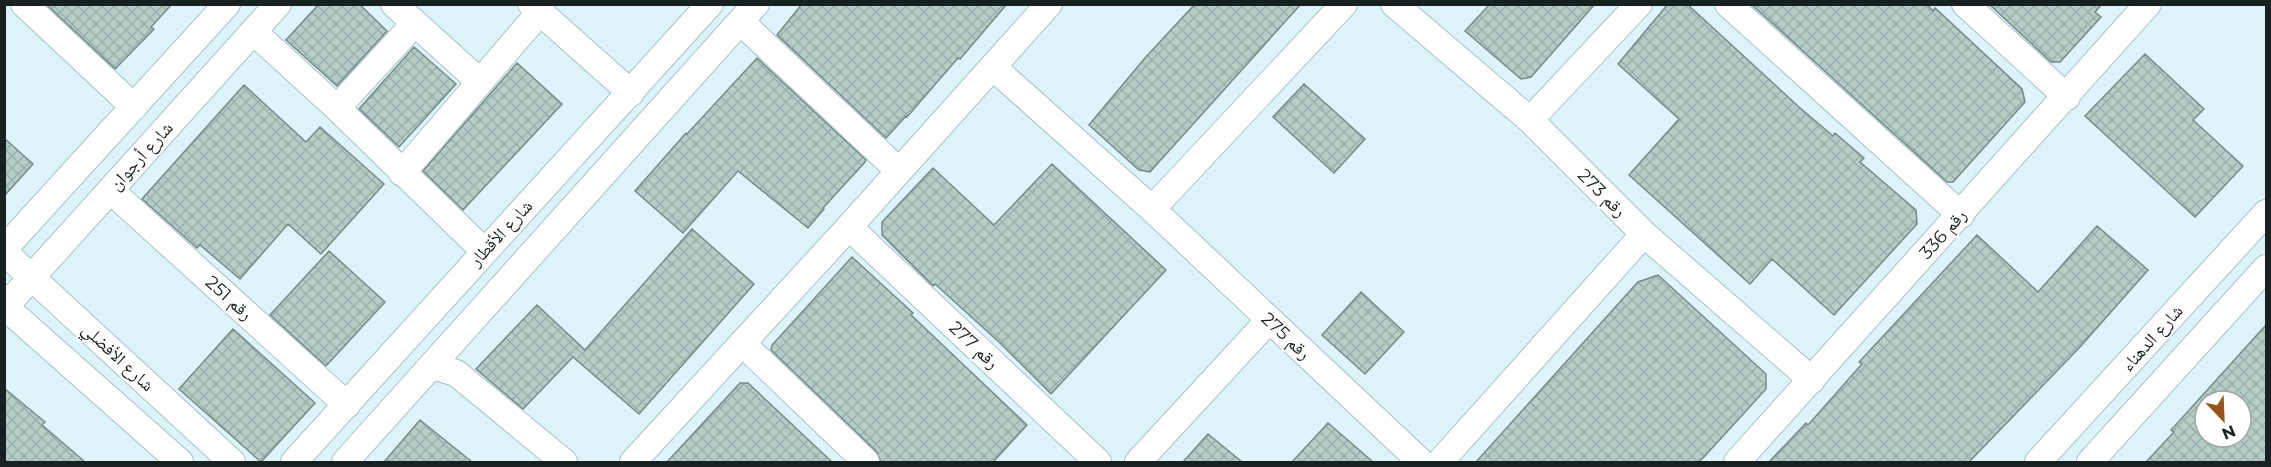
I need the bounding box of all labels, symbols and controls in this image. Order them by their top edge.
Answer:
street label: شارع أرجوان [104,117,178,195]
street label: رقم 273 [1572,164,1631,223]
street label: شارع الأقطار [464,195,537,272]
street label: رقم 336 [1915,204,1972,264]
street label: رقم 251 [200,271,257,326]
street label: شارع الدهناء [2116,300,2188,376]
street label: رقم 275 [1256,308,1315,365]
street label: رقم 277 [944,316,1004,374]
street label: شارع الأفضلي [75,318,159,399]
north arrow [2193,389,2253,449]
text: N [2219,421,2238,444]

